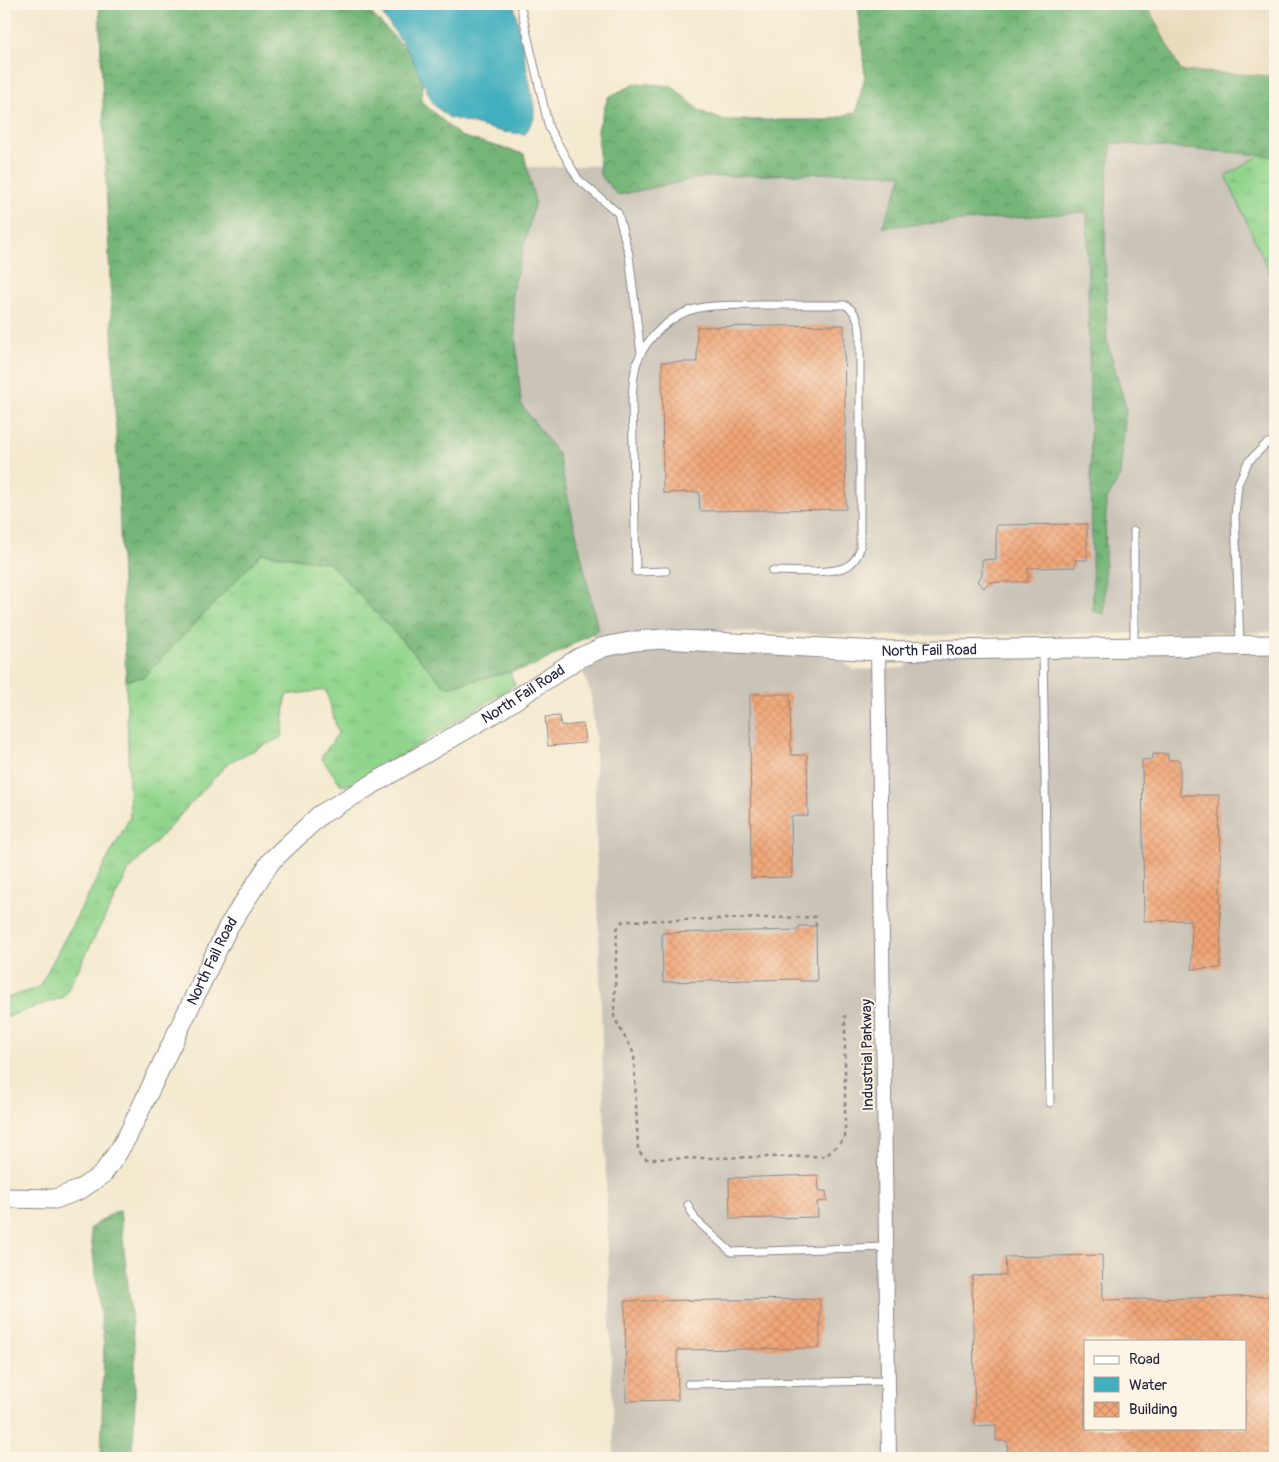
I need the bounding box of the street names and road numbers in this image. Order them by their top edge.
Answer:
street label: North Fail Road [881,641,977,661]
street label: North Fail Road [478,661,569,728]
street label: North Fail Road [183,914,242,1008]
street label: Industrial Parkway [857,998,878,1111]

